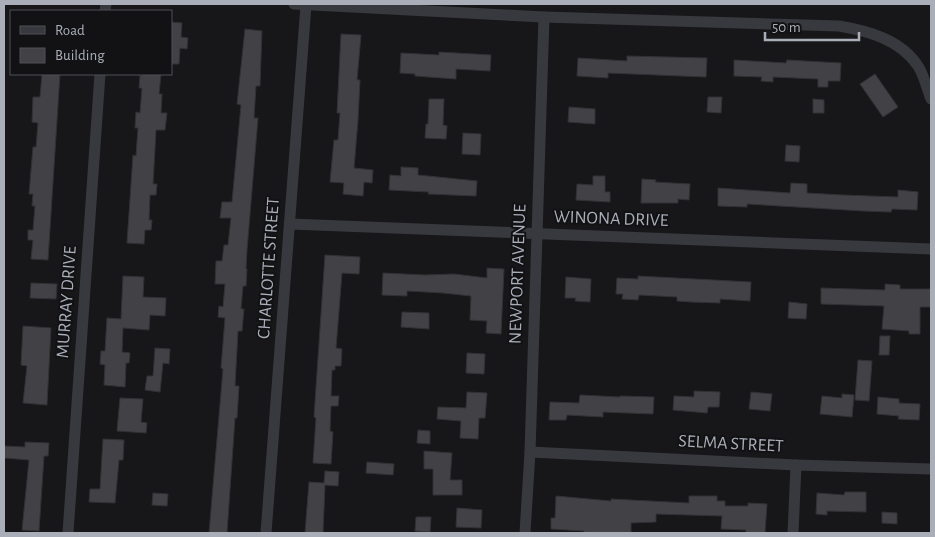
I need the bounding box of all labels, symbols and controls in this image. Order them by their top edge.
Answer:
legend [10,10,172,75]
scale bar [765,10,859,42]
text: 50 m [772,20,801,35]
text: Road [55,23,85,38]
text: Building [55,48,105,63]
street label: CHARLOTTE STREET [255,196,283,340]
street label: NEWPORT AVENUE [507,203,529,344]
street label: WINONA DRIVE [553,208,669,230]
street label: MURRAY DRIVE [54,245,80,359]
street label: SELMA STREET [678,432,784,456]

